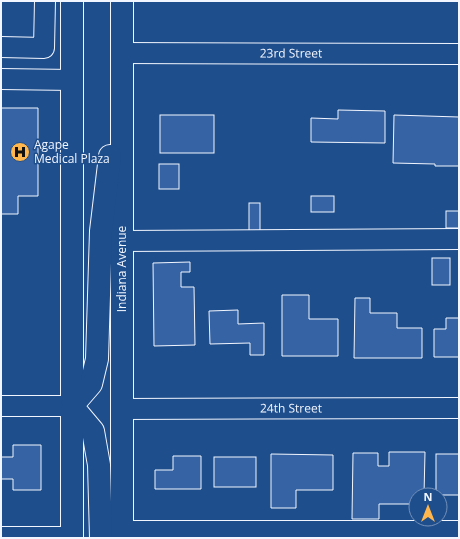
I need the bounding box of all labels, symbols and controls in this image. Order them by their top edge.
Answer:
street label: 23rd Street [260,44,322,62]
place label: Agape Medical Plaza [34,136,110,167]
hospital icon: Agape Medical Plaza [9,141,31,163]
street label: Indiana Avenue [113,225,130,312]
street label: 24th Street [260,399,322,417]
north arrow [408,487,448,527]
text: N [424,489,432,504]

